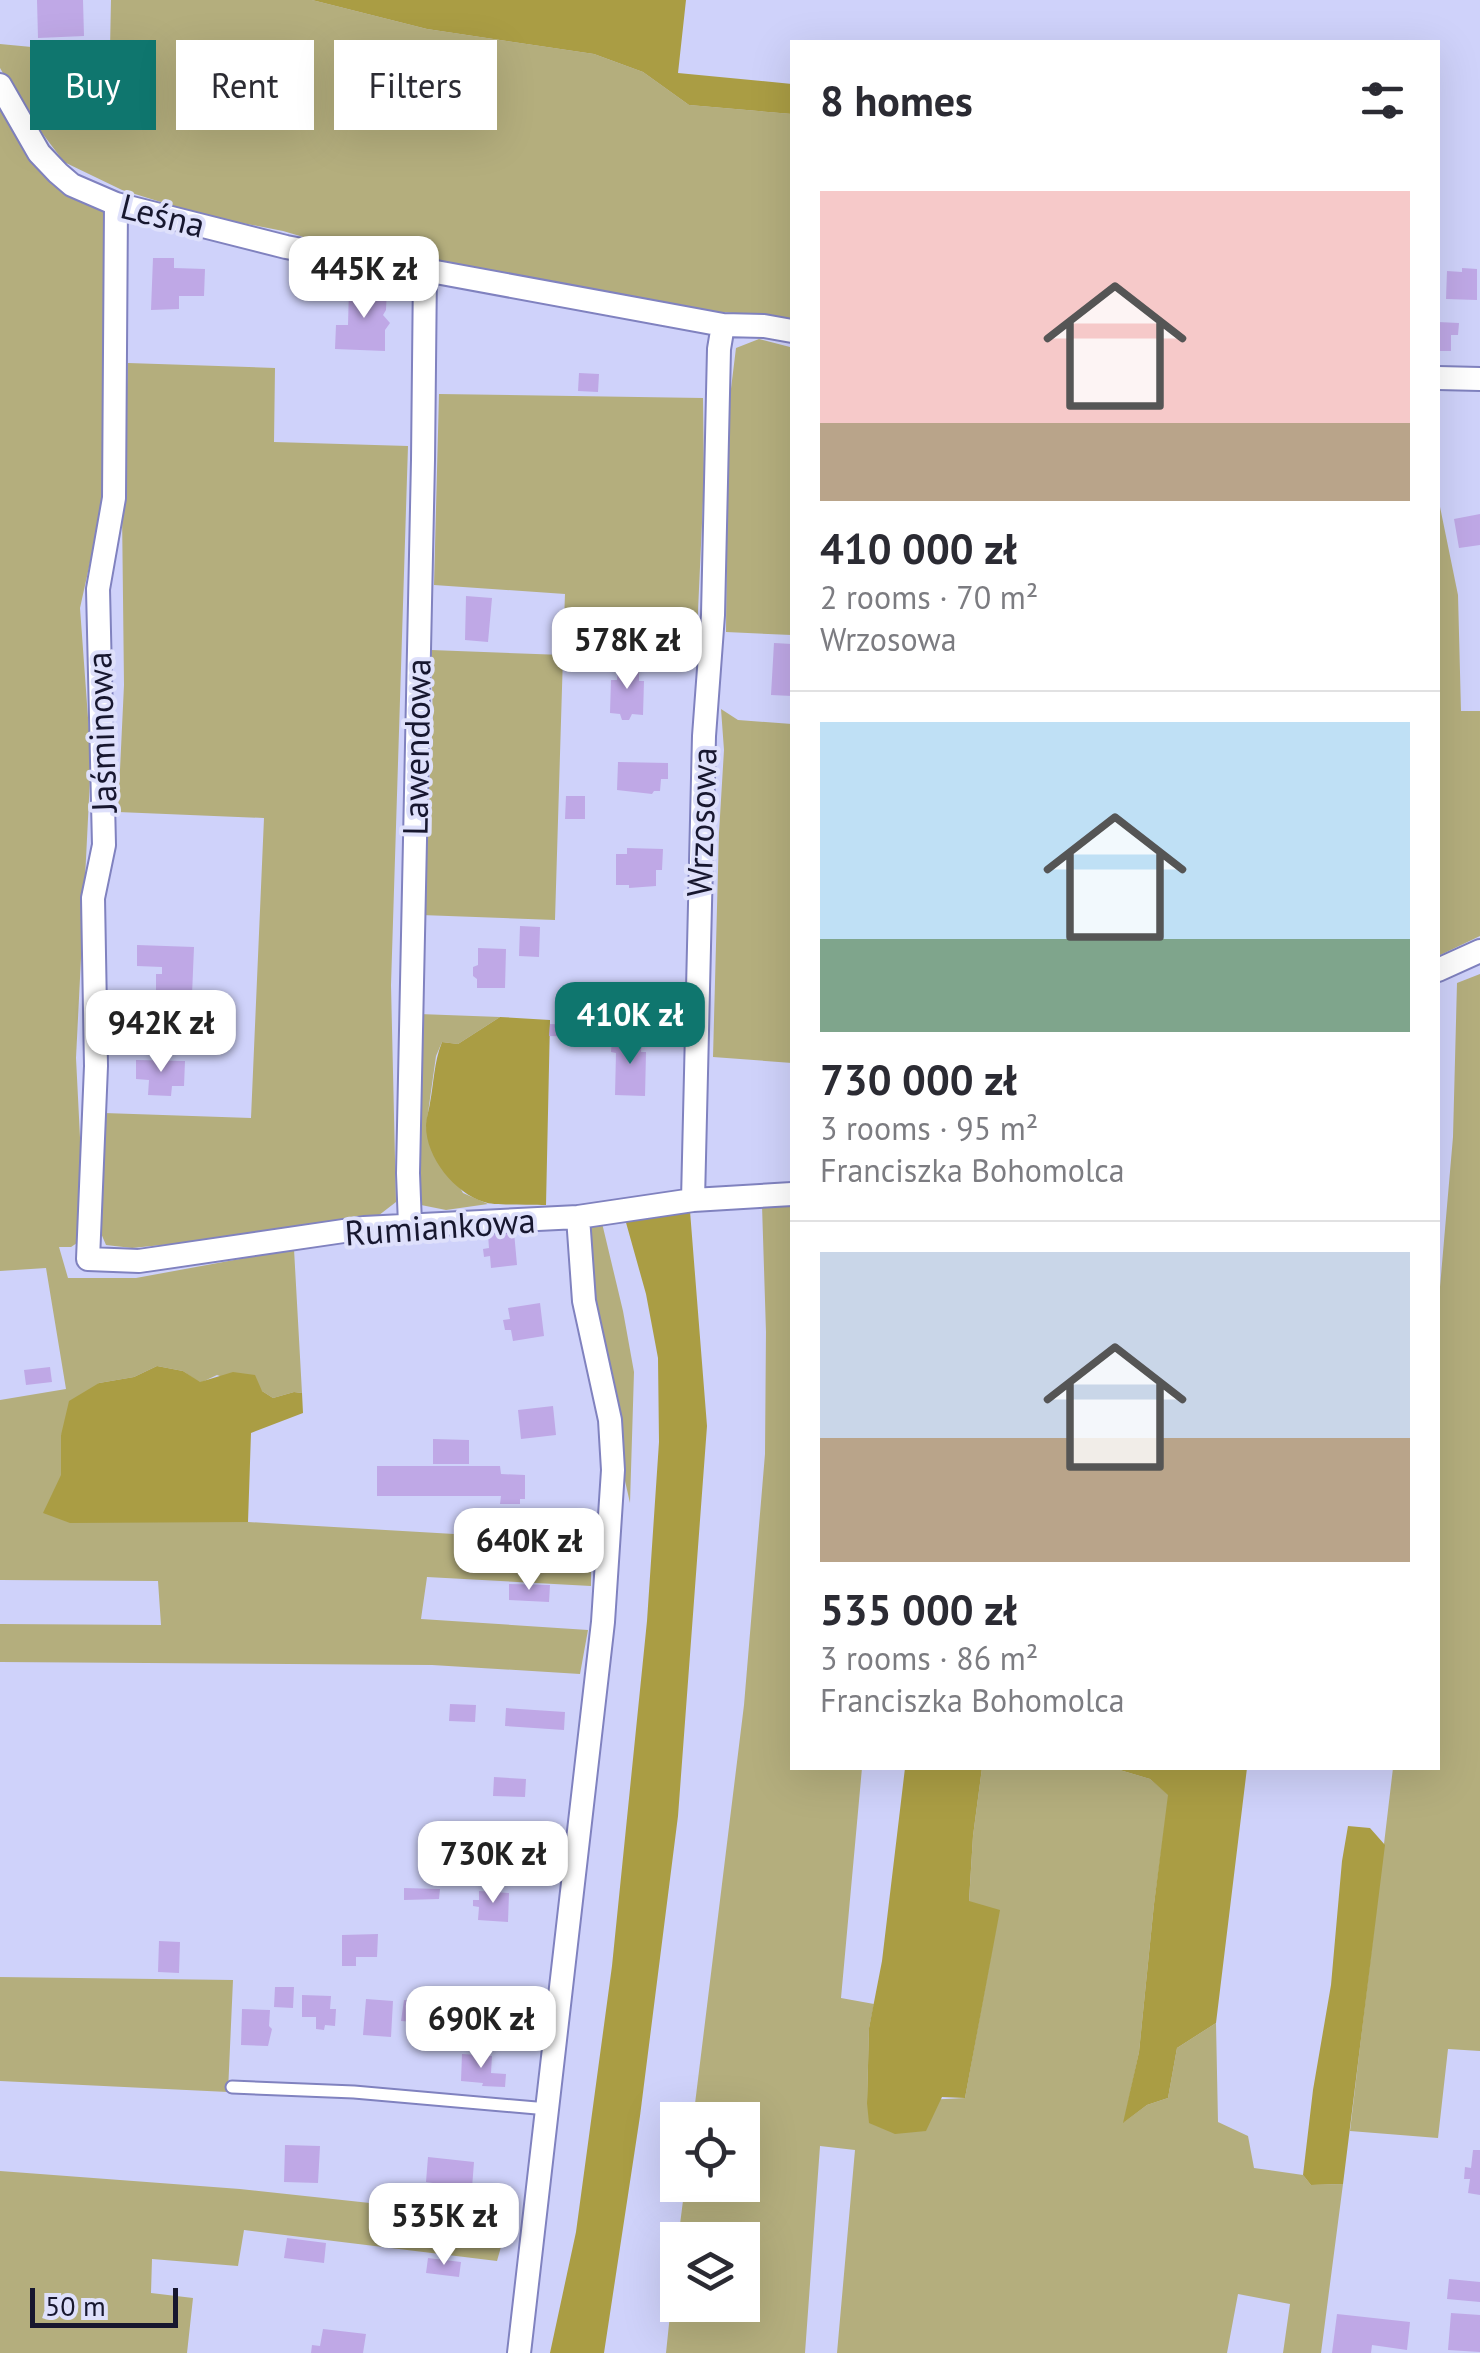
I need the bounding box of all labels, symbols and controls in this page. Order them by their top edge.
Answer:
chip: Buy [30,40,156,130]
chip: Rent [176,40,314,130]
chip: Filters [334,40,497,130]
text: 8 homes [820,73,973,128]
icon: filters [1355,73,1410,128]
street label: Leśna [116,182,210,248]
pin: 445K zł [272,236,456,321]
text: 445K zł [311,247,417,289]
icon: home [1025,256,1205,436]
text: 410 000 zł [820,521,1017,576]
text: 2 rooms · 70 m² [820,576,1038,618]
pin: 578K zł [535,607,719,692]
text: 578K zł [574,618,680,660]
text: Wrzosowa [820,618,957,660]
street label: Jaśminowa [75,651,127,815]
street label: Lawendowa [391,658,441,836]
street label: Wrzosowa [675,746,727,898]
icon: home [1025,787,1205,967]
pin: 410K zł [538,982,722,1067]
pin: 942K zł [69,990,253,1075]
text: 410K zł [577,993,683,1035]
text: 942K zł [108,1001,214,1043]
text: 730 000 zł [820,1052,1017,1107]
text: 3 rooms · 95 m² [820,1107,1038,1149]
text: Franciszka Bohomolca [820,1149,1125,1191]
street label: Rumiankowa [343,1196,537,1256]
icon: home [1025,1317,1205,1497]
pin: 640K zł [437,1508,621,1593]
text: 640K zł [476,1519,582,1561]
text: 535 000 zł [820,1582,1017,1637]
text: 3 rooms · 86 m² [820,1637,1038,1679]
text: Franciszka Bohomolca [820,1679,1125,1721]
pin: 730K zł [401,1821,585,1906]
text: 730K zł [440,1832,546,1874]
pin: 690K zł [389,1986,573,2071]
text: 690K zł [428,1997,534,2039]
map controls [660,2102,760,2322]
button: locate [660,2102,760,2202]
pin: 535K zł [352,2183,536,2268]
text: 535K zł [391,2194,497,2236]
button: layers [660,2222,760,2322]
scale bar [30,2283,178,2328]
text: 50 m [45,2287,106,2324]

